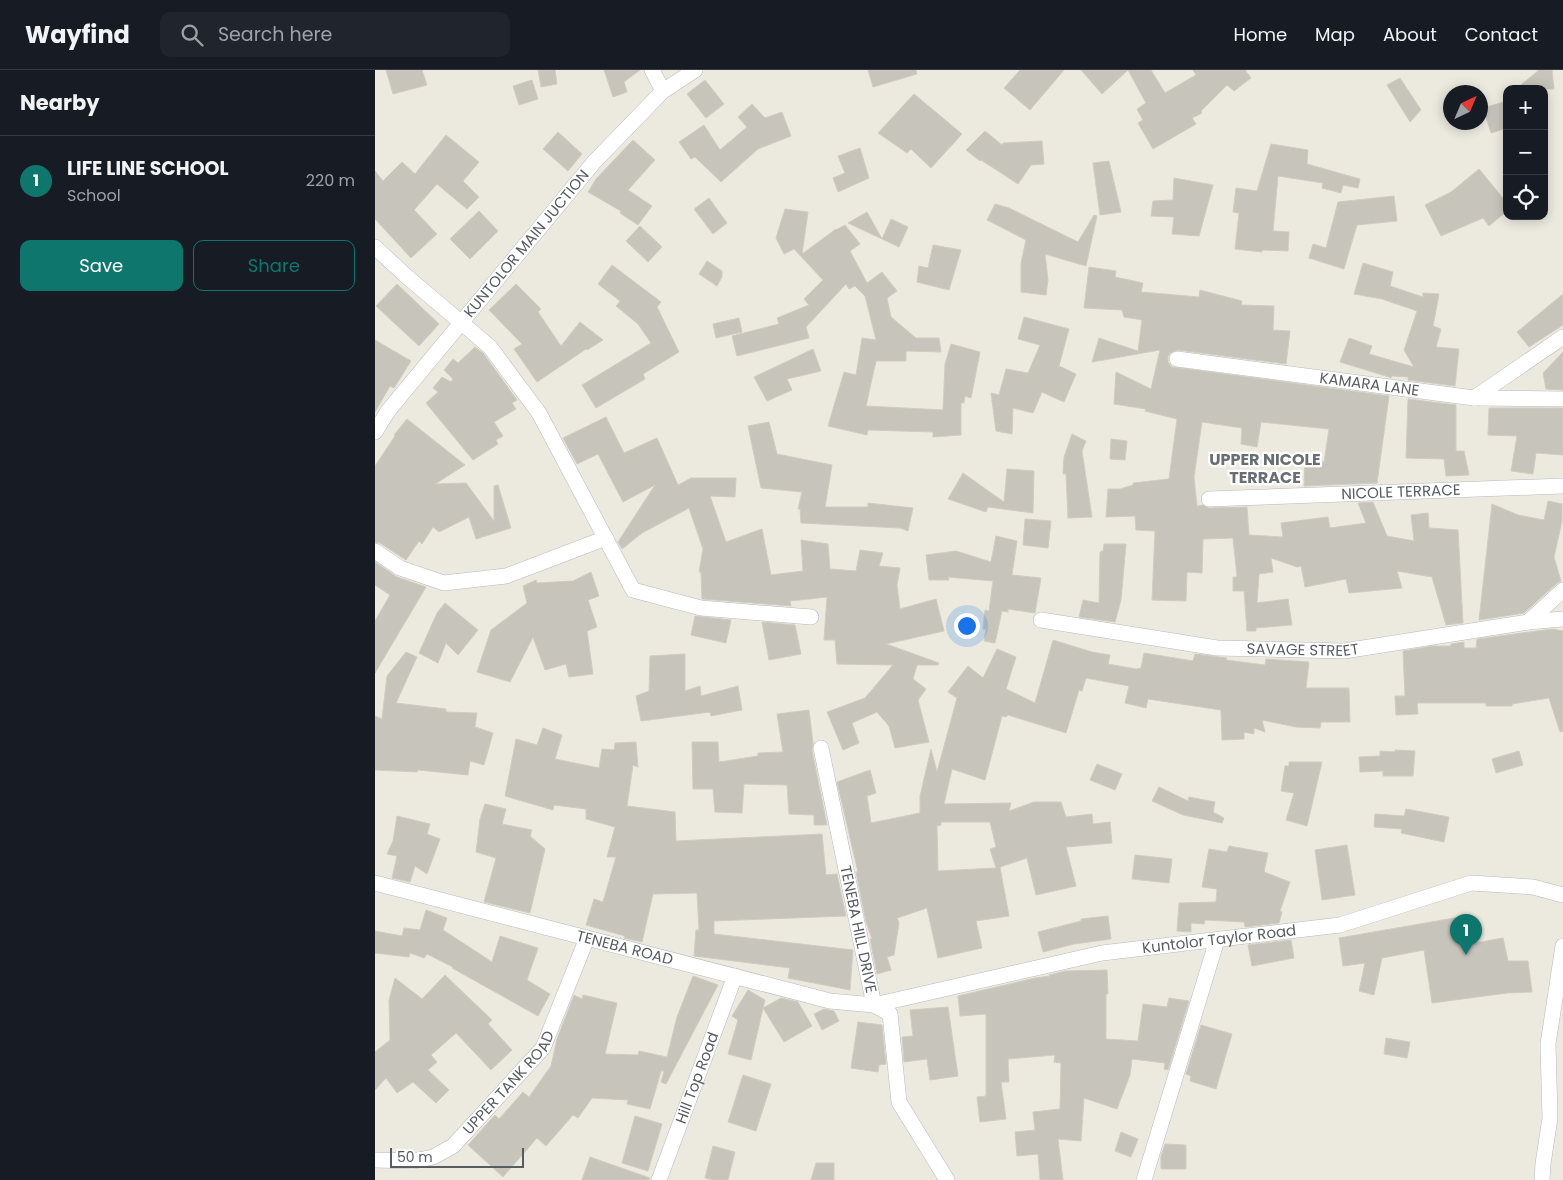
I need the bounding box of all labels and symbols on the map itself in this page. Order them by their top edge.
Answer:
north arrow [1443,85,1488,130]
street label: KUNTOLOR MAIN JUCTION [459,165,594,322]
street label: KAMARA LANE [1318,367,1421,401]
district label: UPPER NICOLE TERRACE [1209,448,1321,489]
street label: NICOLE TERRACE [1341,479,1461,504]
your location [954,613,980,639]
street label: SAVAGE STREET [1246,638,1360,661]
street label: TENEBA HILL DRIVE [835,863,882,995]
pin: 1 [1450,914,1482,955]
street label: Kuntolor Taylor Road [1141,919,1297,958]
street label: TENEBA ROAD [574,925,675,970]
street label: UPPER TANK ROAD [458,1028,559,1139]
street label: Hill Top Road [670,1029,723,1127]
scale bar [390,1145,524,1168]

